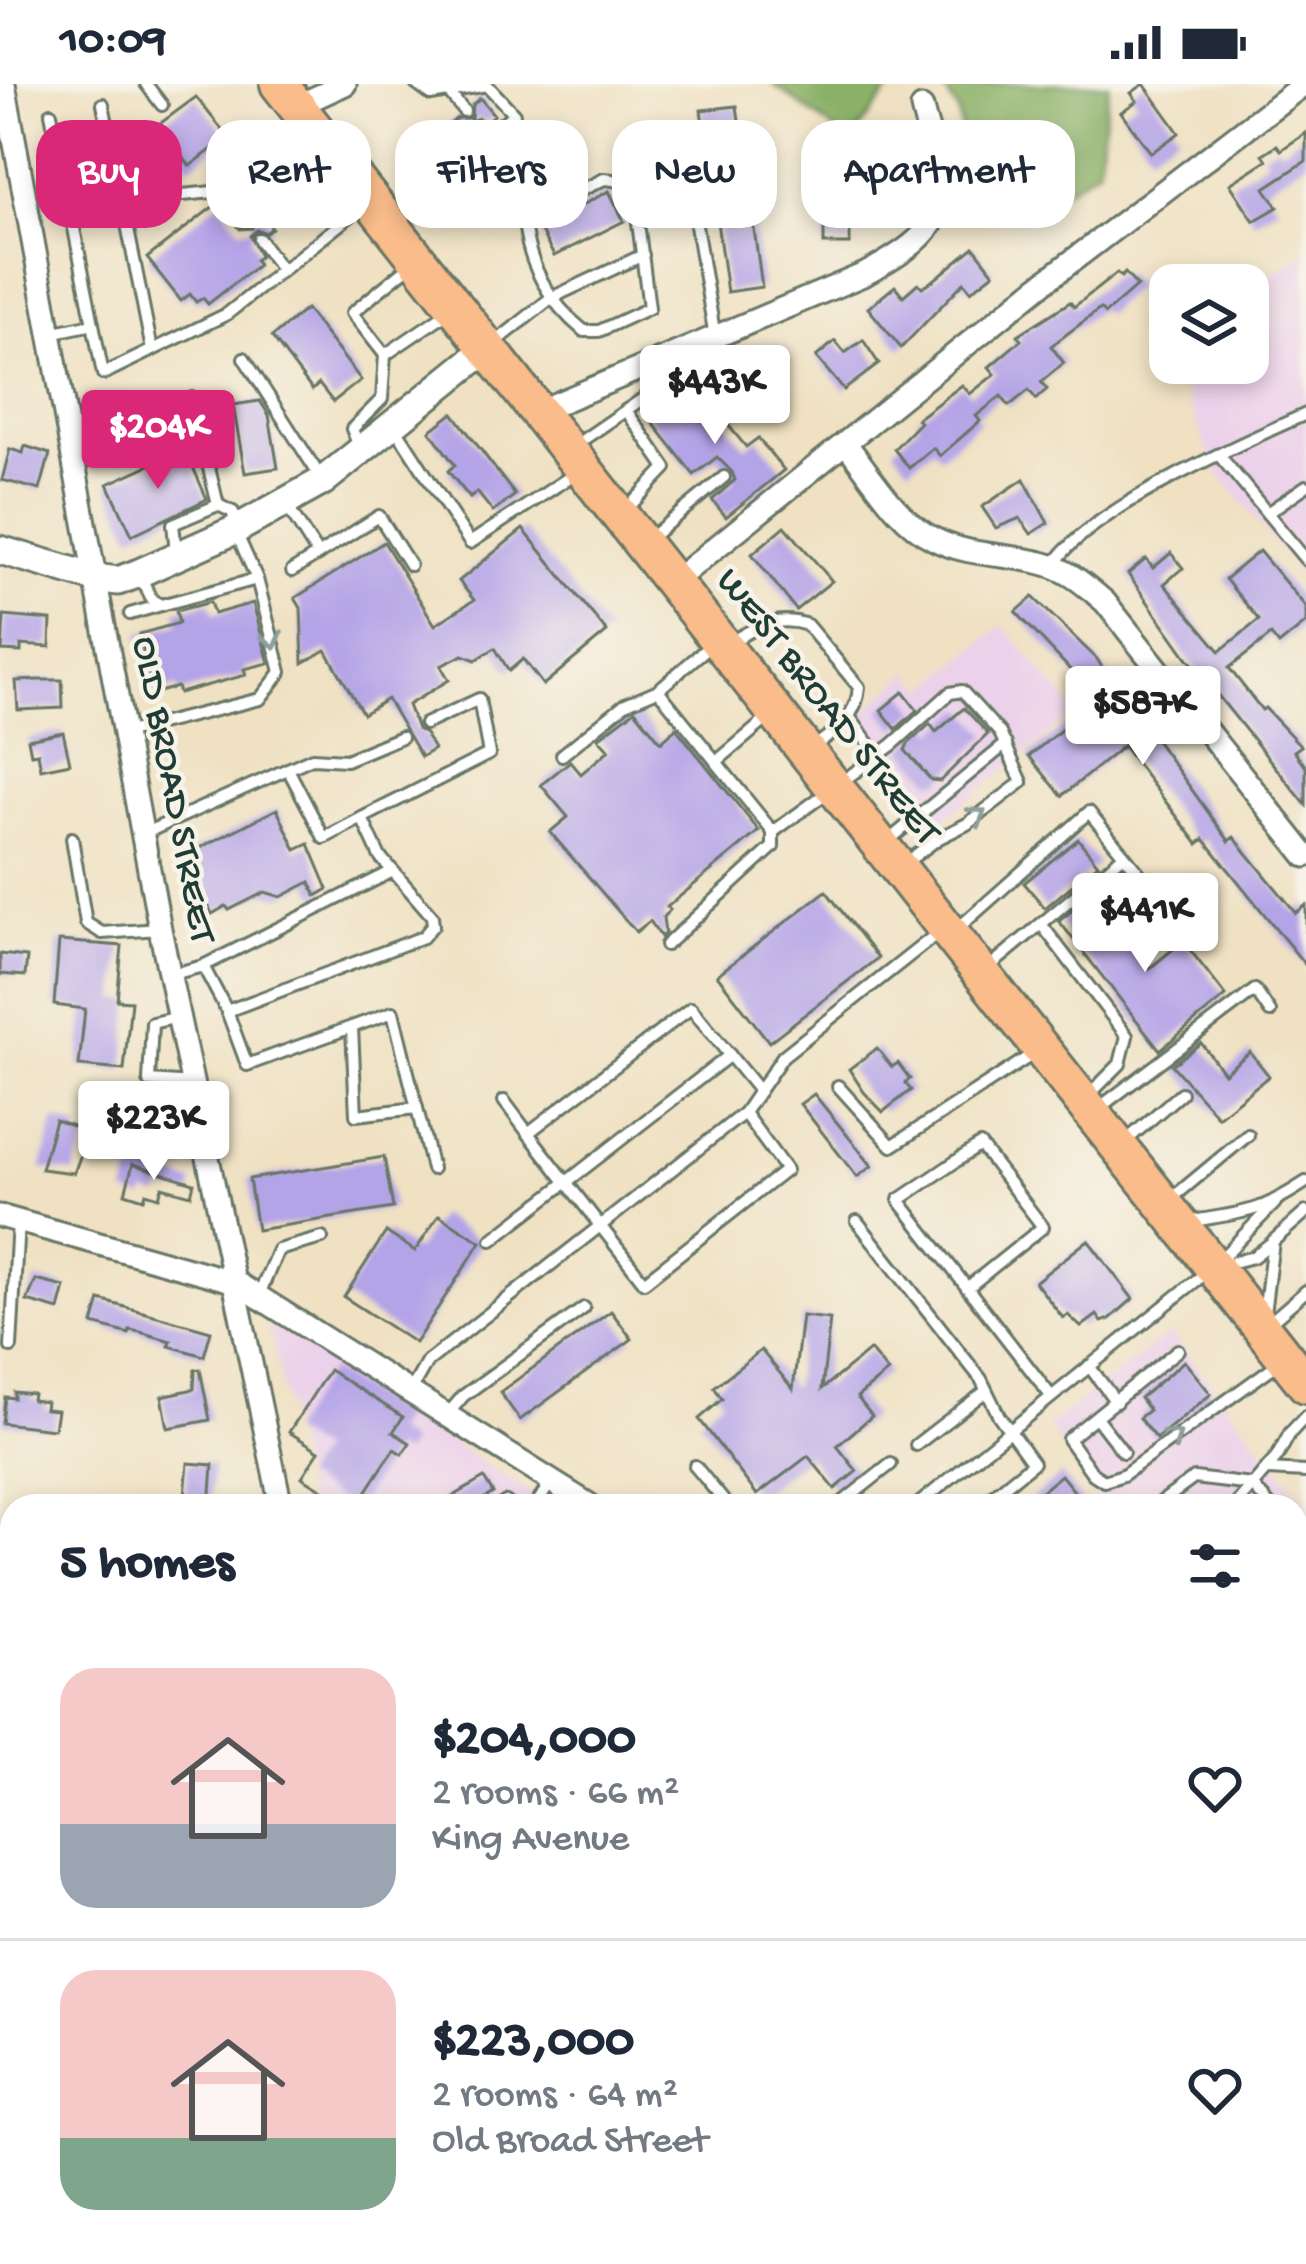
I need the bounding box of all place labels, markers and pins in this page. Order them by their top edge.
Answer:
pin: $443K [631,345,799,447]
pin: $204K [74,390,242,492]
pin: $587K [1059,666,1227,768]
pin: $441K [1061,873,1229,975]
pin: $223K [70,1081,238,1183]

